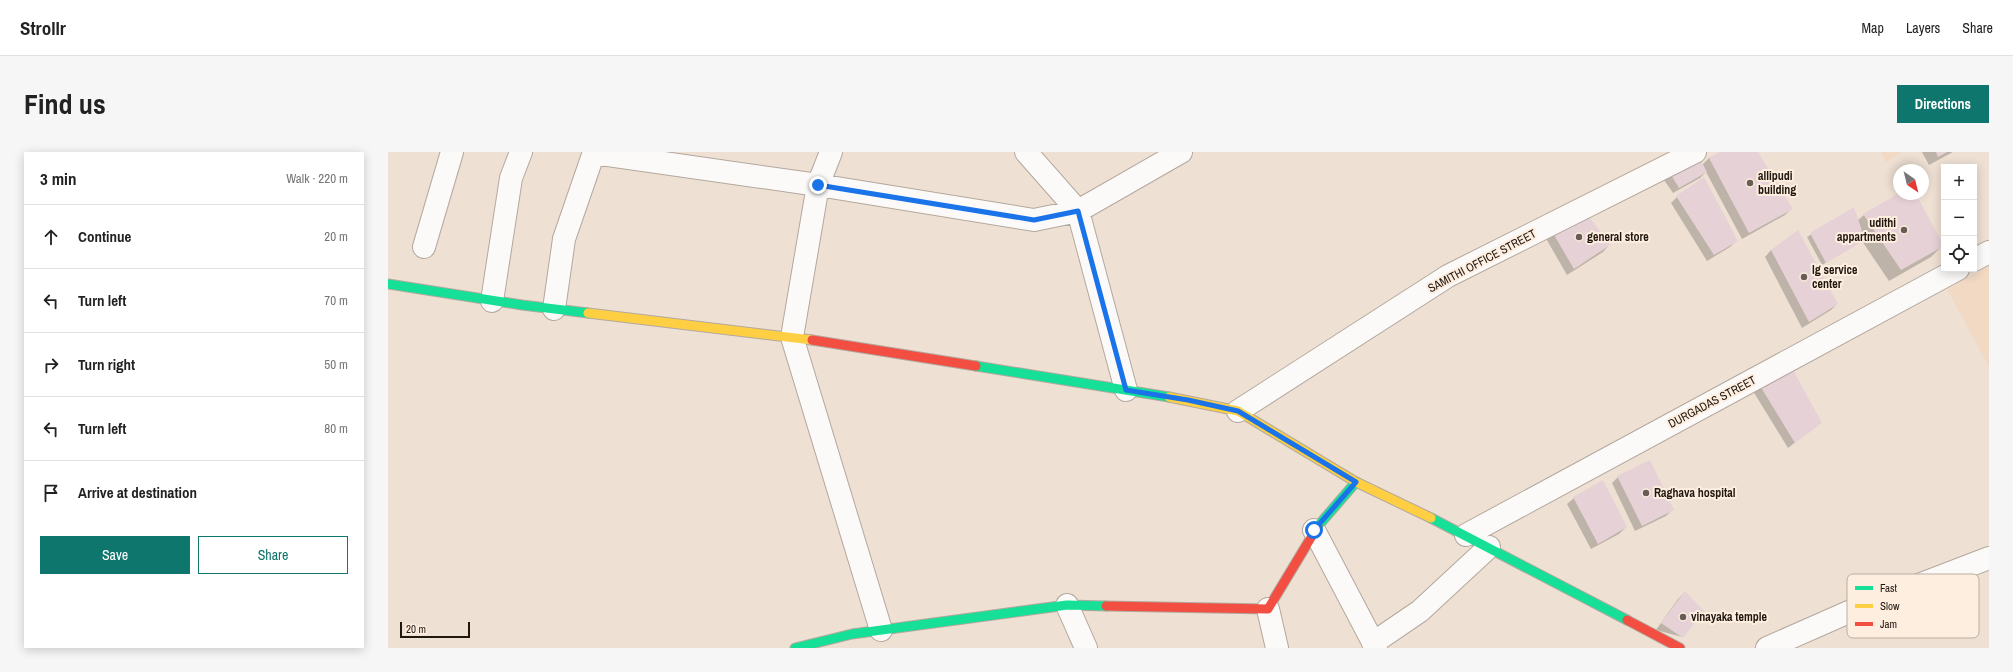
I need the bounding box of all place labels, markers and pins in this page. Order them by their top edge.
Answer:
place label: allipudi building [1758,168,1796,198]
marker: allipudi building [1745,178,1755,188]
place label: udithi appartments [1837,215,1897,245]
marker: udithi appartments [1899,225,1909,235]
place label: general store [1587,229,1649,245]
marker: general store [1574,232,1584,242]
place label: lg service center [1812,262,1858,292]
marker: lg service center [1799,272,1809,282]
place label: Raghava hospital [1654,485,1736,501]
marker: Raghava hospital [1641,488,1651,498]
place label: vinayaka temple [1691,609,1768,625]
marker: vinayaka temple [1678,612,1688,622]

